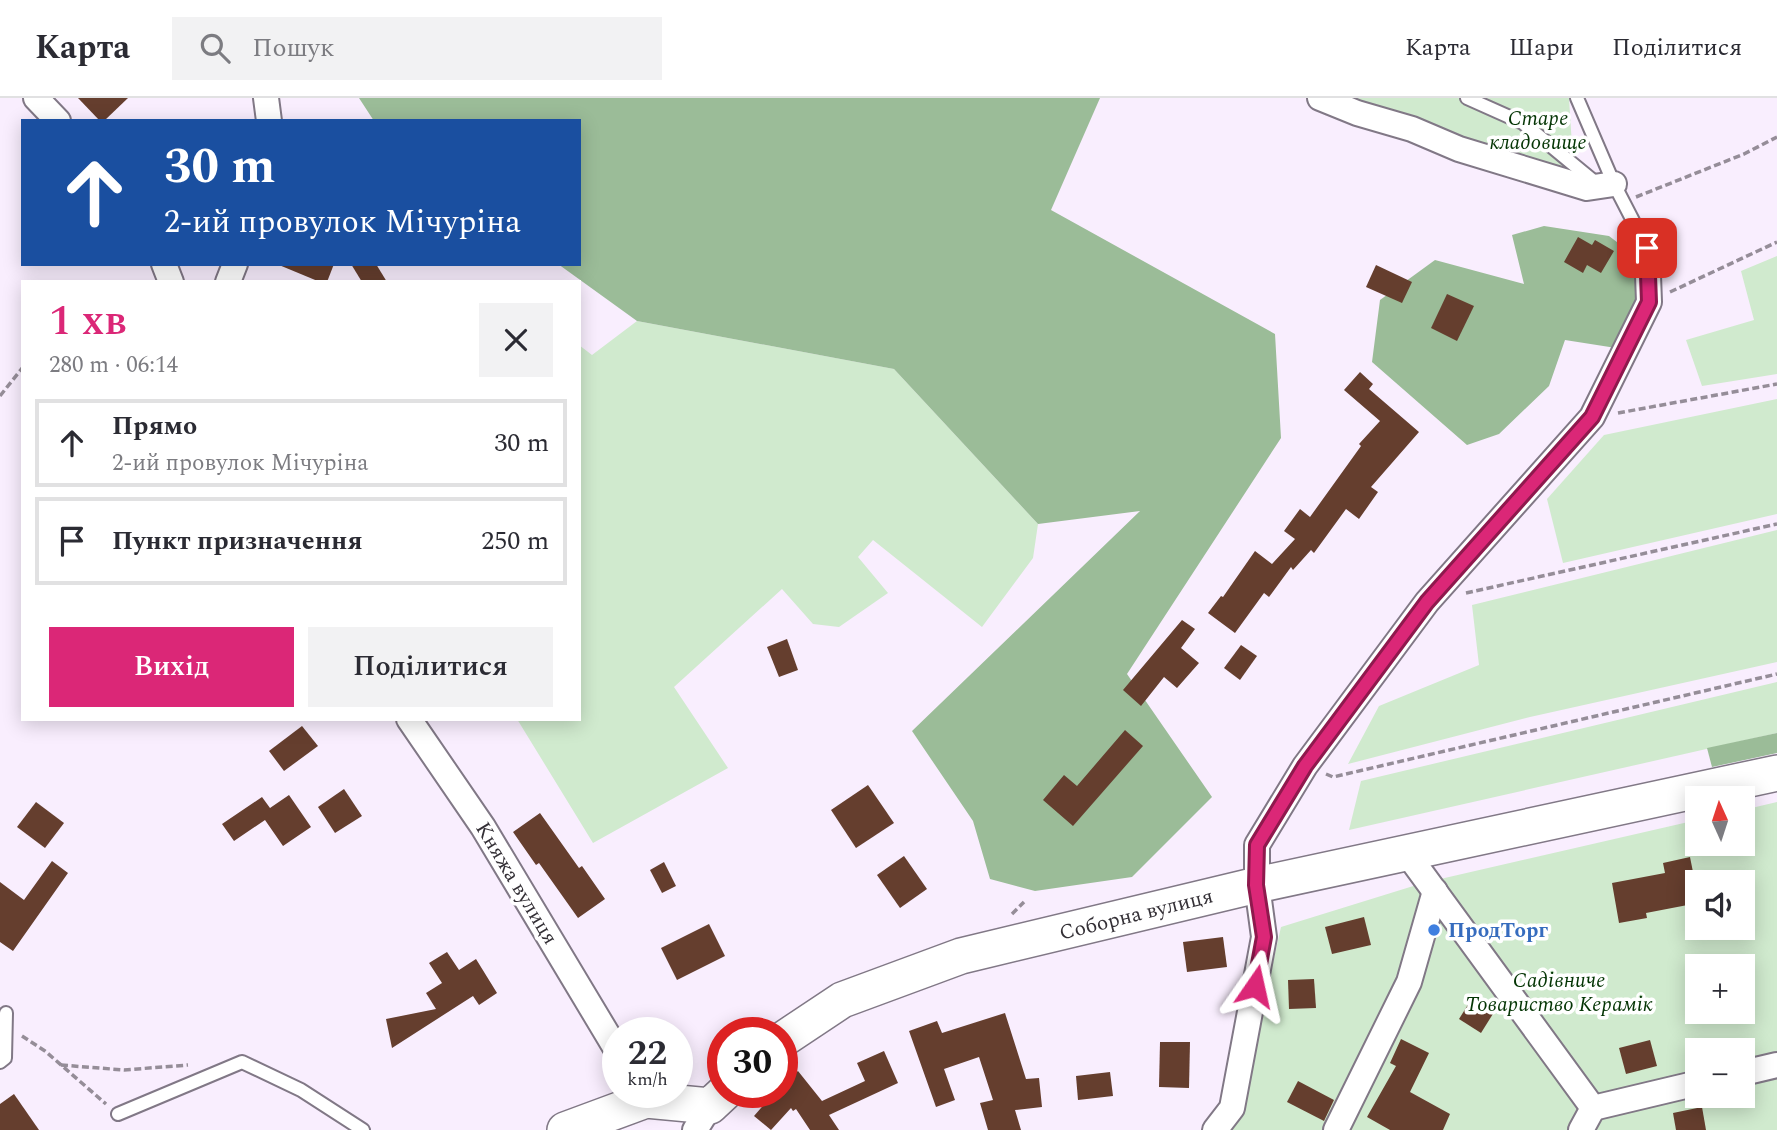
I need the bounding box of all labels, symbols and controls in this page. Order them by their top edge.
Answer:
search box [172,17,662,80]
text: Карта [35,23,130,73]
text: Пошук [252,28,334,68]
icon: search [196,29,234,67]
text: Карта [1405,30,1471,66]
text: Шари [1509,30,1574,66]
text: Поділитися [1612,30,1742,66]
park label: Старе кладовище [1490,103,1587,159]
text: 30 m [164,130,275,205]
icon: ahead [49,147,140,238]
text: 2-ий провулок Мічуріна [164,198,521,247]
pin [1617,218,1677,278]
icon: arrive [1628,229,1666,267]
text: 1 хв [49,290,126,353]
button: close [479,303,553,377]
text: 280 m · 06:14 [49,348,178,383]
text: Прямо [112,406,197,446]
text: 30 m [494,423,549,463]
icon: ahead [53,424,91,462]
text: 2-ий провулок Мічуріна [112,446,369,481]
text: Пункт призначення [112,521,363,561]
text: 250 m [481,521,549,561]
icon: arrive [53,522,91,560]
button: Вихід [49,627,294,707]
button: Поділитися [308,627,553,707]
north arrow [1685,786,1755,856]
map controls [1685,786,1755,1108]
street label: Княжа вулиця [467,816,566,951]
button: sound [1685,870,1755,940]
street label: Соборна вулиця [1056,880,1217,950]
place label: ПродТорг [1448,915,1548,947]
marker: ПродТорг [1426,922,1442,938]
position arrow [1218,949,1292,1023]
button: + [1685,954,1755,1024]
park label: Садівниче Товариство Керамік [1465,965,1653,1021]
speed limit sign: 30 [707,1017,798,1108]
text: 22 [628,1027,667,1080]
button: − [1685,1038,1755,1108]
text: km/h [627,1066,668,1093]

